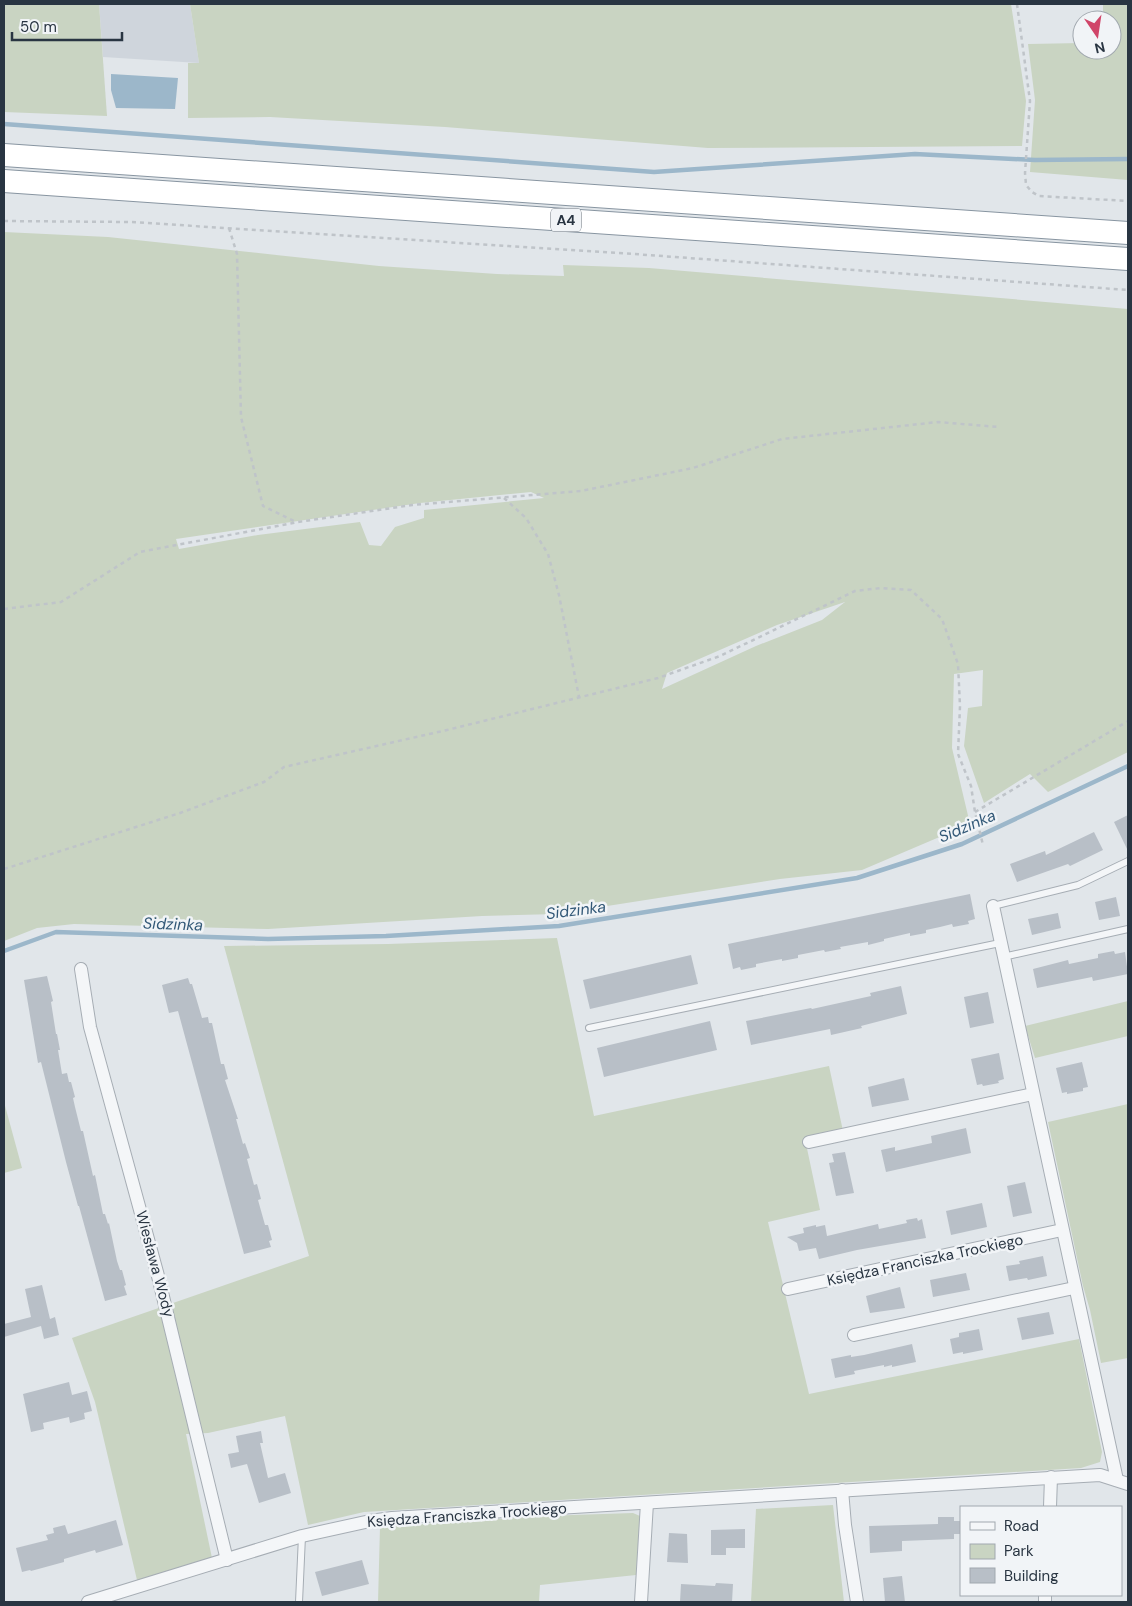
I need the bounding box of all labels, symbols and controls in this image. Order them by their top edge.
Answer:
scale bar [12,10,122,42]
north arrow [1072,10,1122,60]
text: 50 m [20,17,57,37]
text: N [1093,38,1107,58]
road number: A4 [551,208,581,232]
water label: Sidzinka [935,805,999,847]
water label: Sidzinka [545,896,607,924]
water label: Sidzinka [143,912,204,936]
street label: Wiesława Wody [131,1208,179,1320]
street label: Księdza Franciszka Trockiego [825,1229,1025,1291]
street label: Księdza Franciszka Trockiego [366,1498,568,1532]
legend [960,1506,1122,1596]
text: Road [1004,1516,1039,1536]
text: Park [1004,1541,1034,1561]
text: Building [1004,1566,1059,1586]

